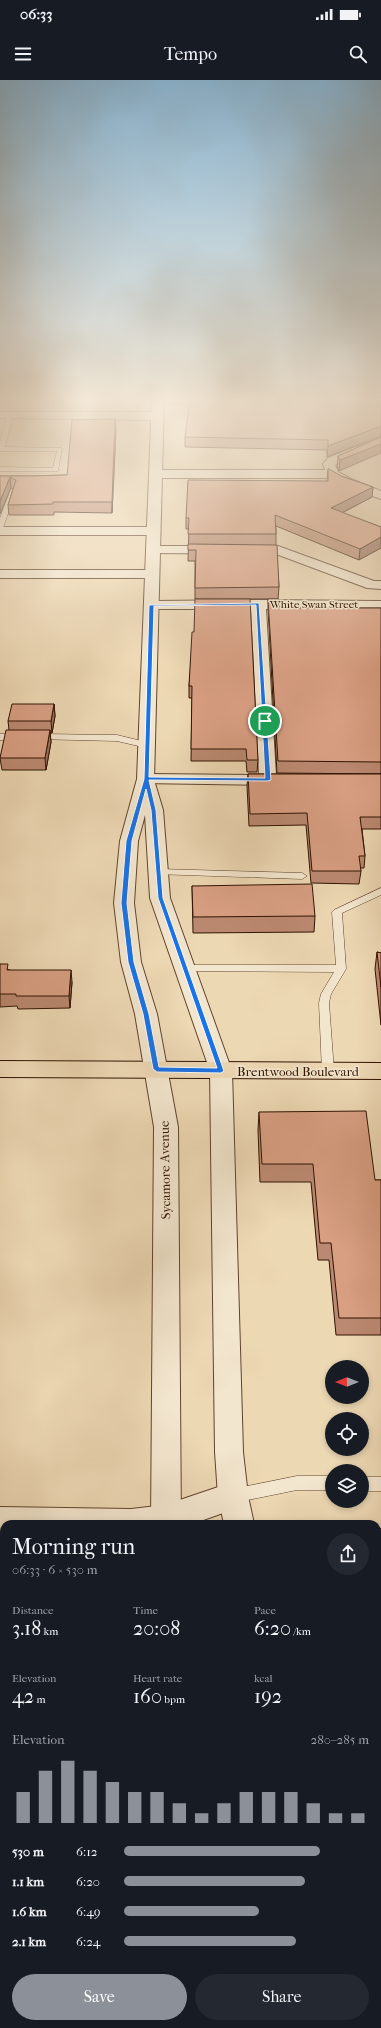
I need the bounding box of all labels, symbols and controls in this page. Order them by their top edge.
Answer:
text: 06:33 [20,5,52,23]
icon: menu [12,43,34,65]
icon: search [347,43,369,65]
text: Tempo [164,44,217,65]
street label: White Swan Street [269,598,358,611]
pin [248,704,282,738]
icon: arrive [254,710,276,732]
street label: Brentwood Boulevard [237,1064,360,1079]
street label: Sycamore Avenue [157,1120,173,1220]
north arrow [325,1360,369,1404]
map controls [325,1360,369,1508]
button: locate [325,1412,369,1456]
button: layers [325,1464,369,1508]
button: share [327,1533,369,1575]
text: Morning run [12,1534,135,1560]
text: 06:33 · 6 × 530 m [12,1562,98,1577]
text: Distance [12,1604,53,1617]
text: Time [133,1604,158,1617]
text: Pace [254,1604,276,1617]
text: 3.18 [12,1617,41,1640]
text: 20:08 [133,1617,180,1640]
text: 6:20 [254,1617,291,1640]
text: km [41,1625,58,1638]
text: /km [291,1625,311,1638]
text: Elevation [12,1672,56,1685]
text: Heart rate [133,1672,182,1685]
text: kcal [254,1672,273,1685]
text: 42 [12,1685,34,1708]
text: 160 [133,1685,162,1708]
text: 192 [254,1685,282,1708]
text: m [34,1693,46,1706]
text: bpm [162,1693,185,1706]
text: Elevation [12,1732,65,1747]
text: 280–285 m [311,1732,369,1747]
text: 530 m [12,1844,44,1859]
text: 6:12 [76,1844,98,1859]
text: 1.1 km [12,1874,44,1889]
text: 6:20 [76,1874,100,1889]
text: 1.6 km [12,1904,46,1919]
text: 6:49 [76,1904,101,1919]
text: 2.1 km [12,1934,46,1949]
text: 6:24 [76,1934,101,1949]
button: Save [12,1974,187,2020]
button: Share [195,1974,369,2020]

